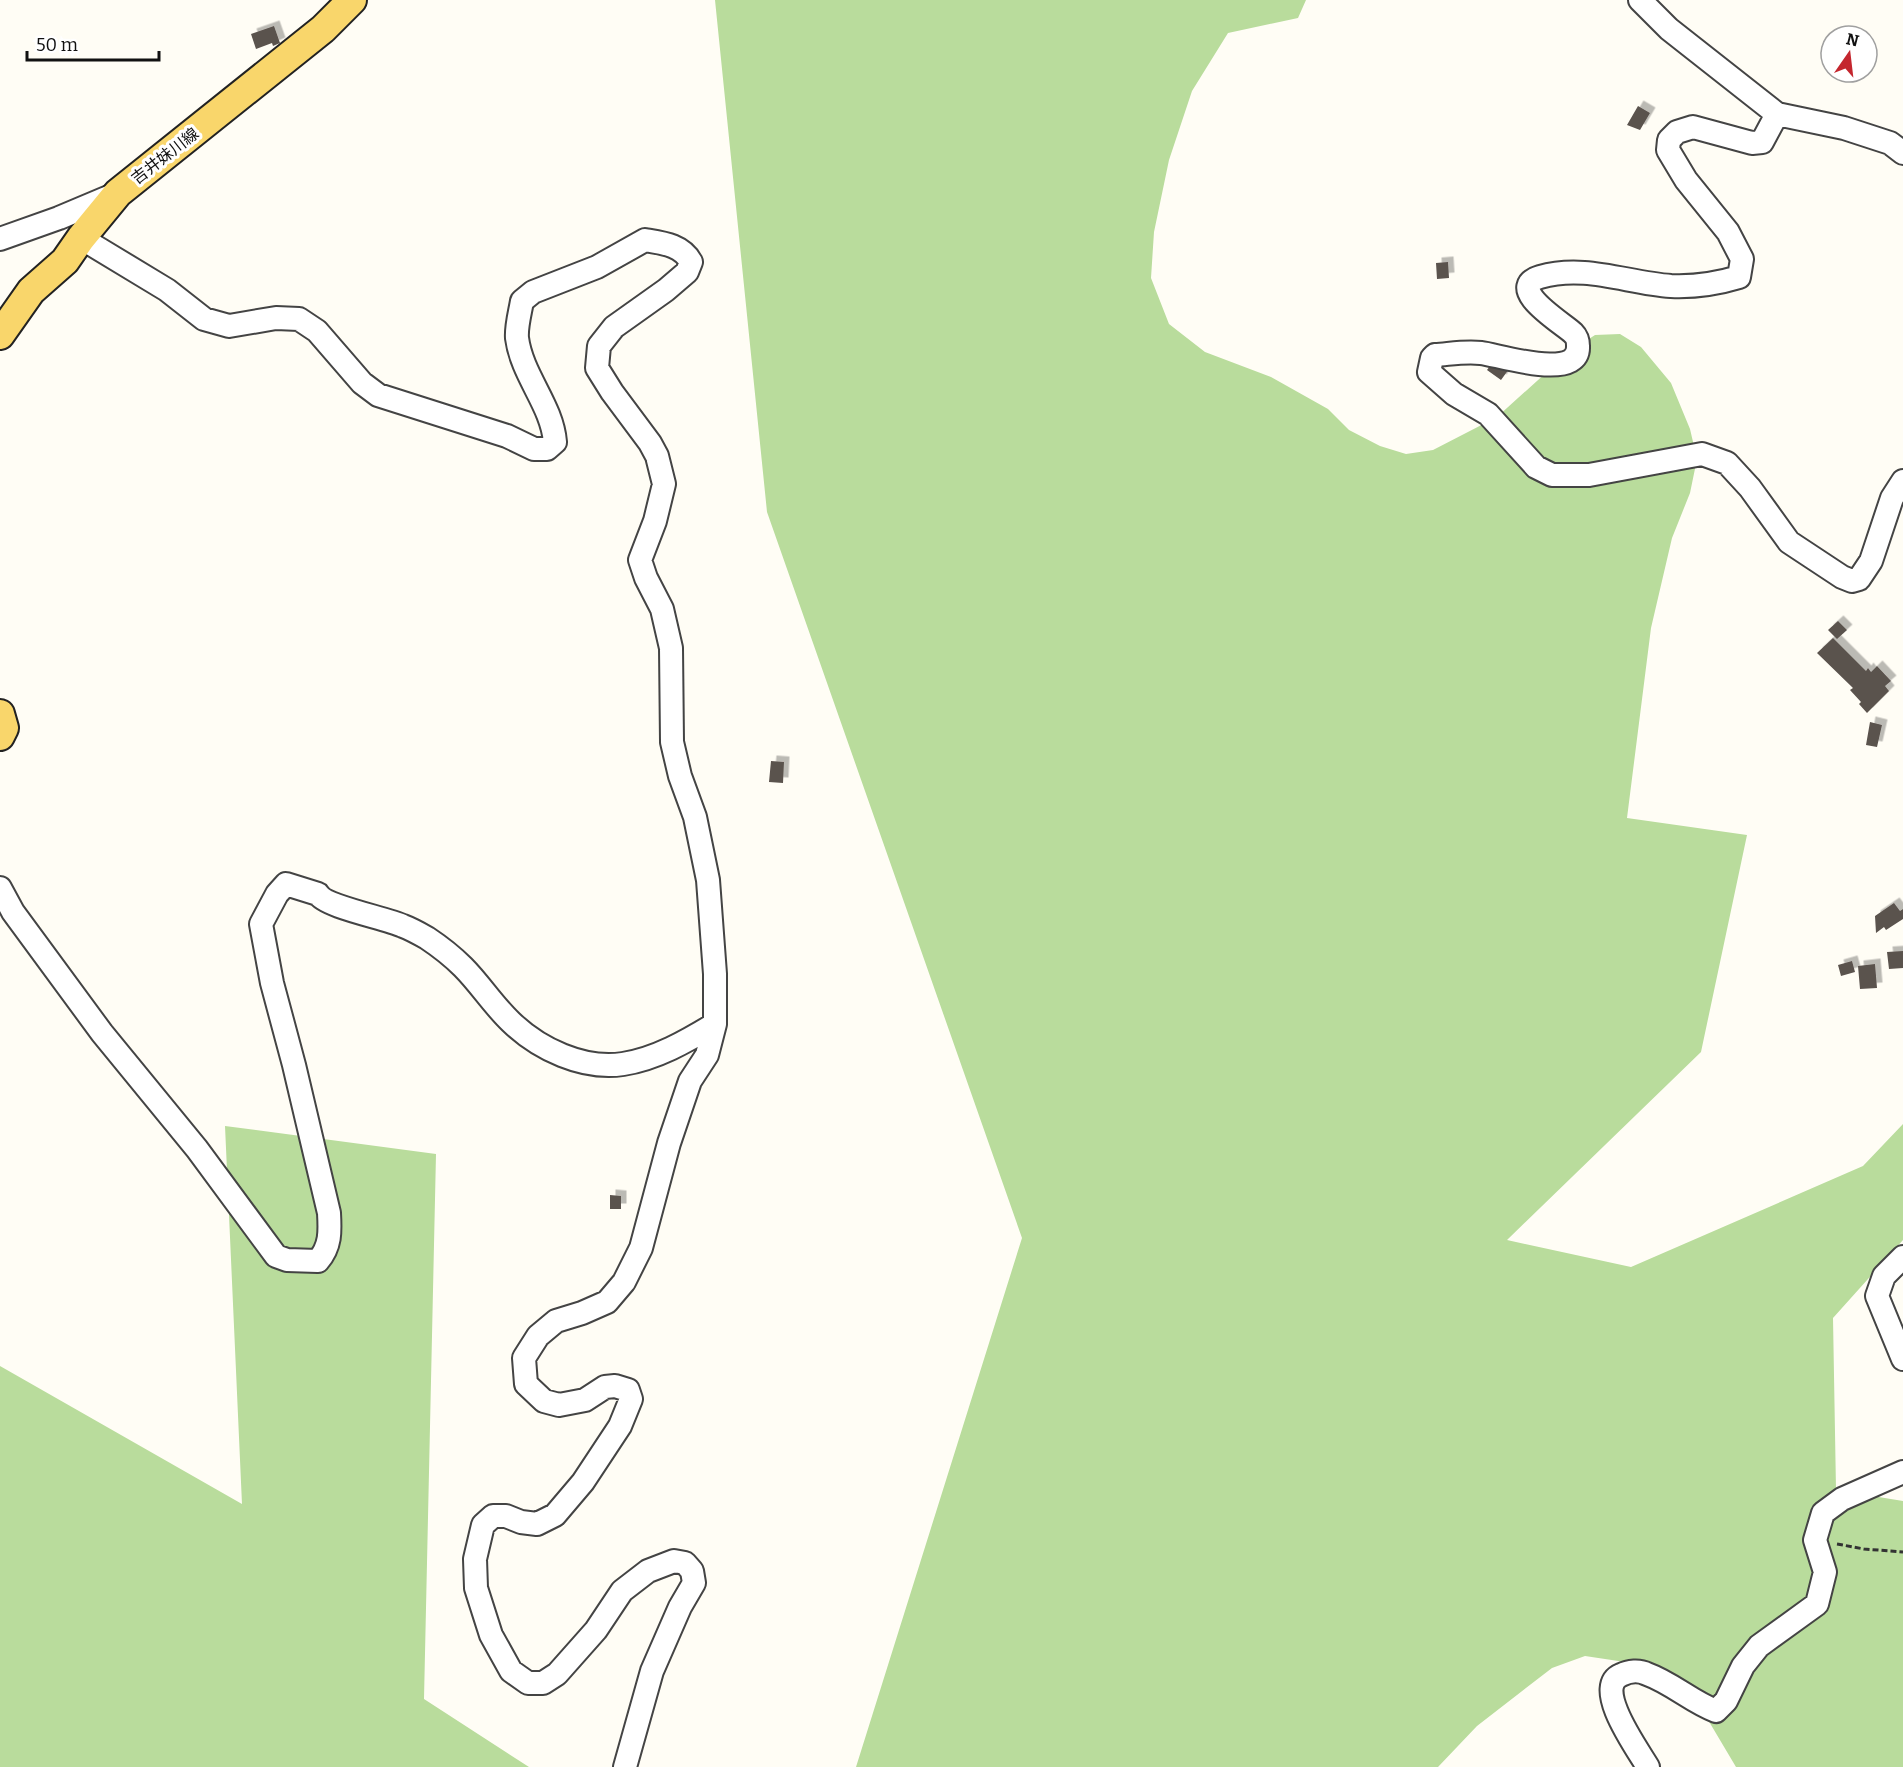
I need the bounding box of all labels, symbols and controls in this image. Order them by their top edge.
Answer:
scale bar [27,24,159,62]
north arrow [1819,24,1879,84]
text: N [1844,29,1861,51]
text: 50 m [36,34,78,56]
street label: 吉井妹川線 [128,124,202,188]

